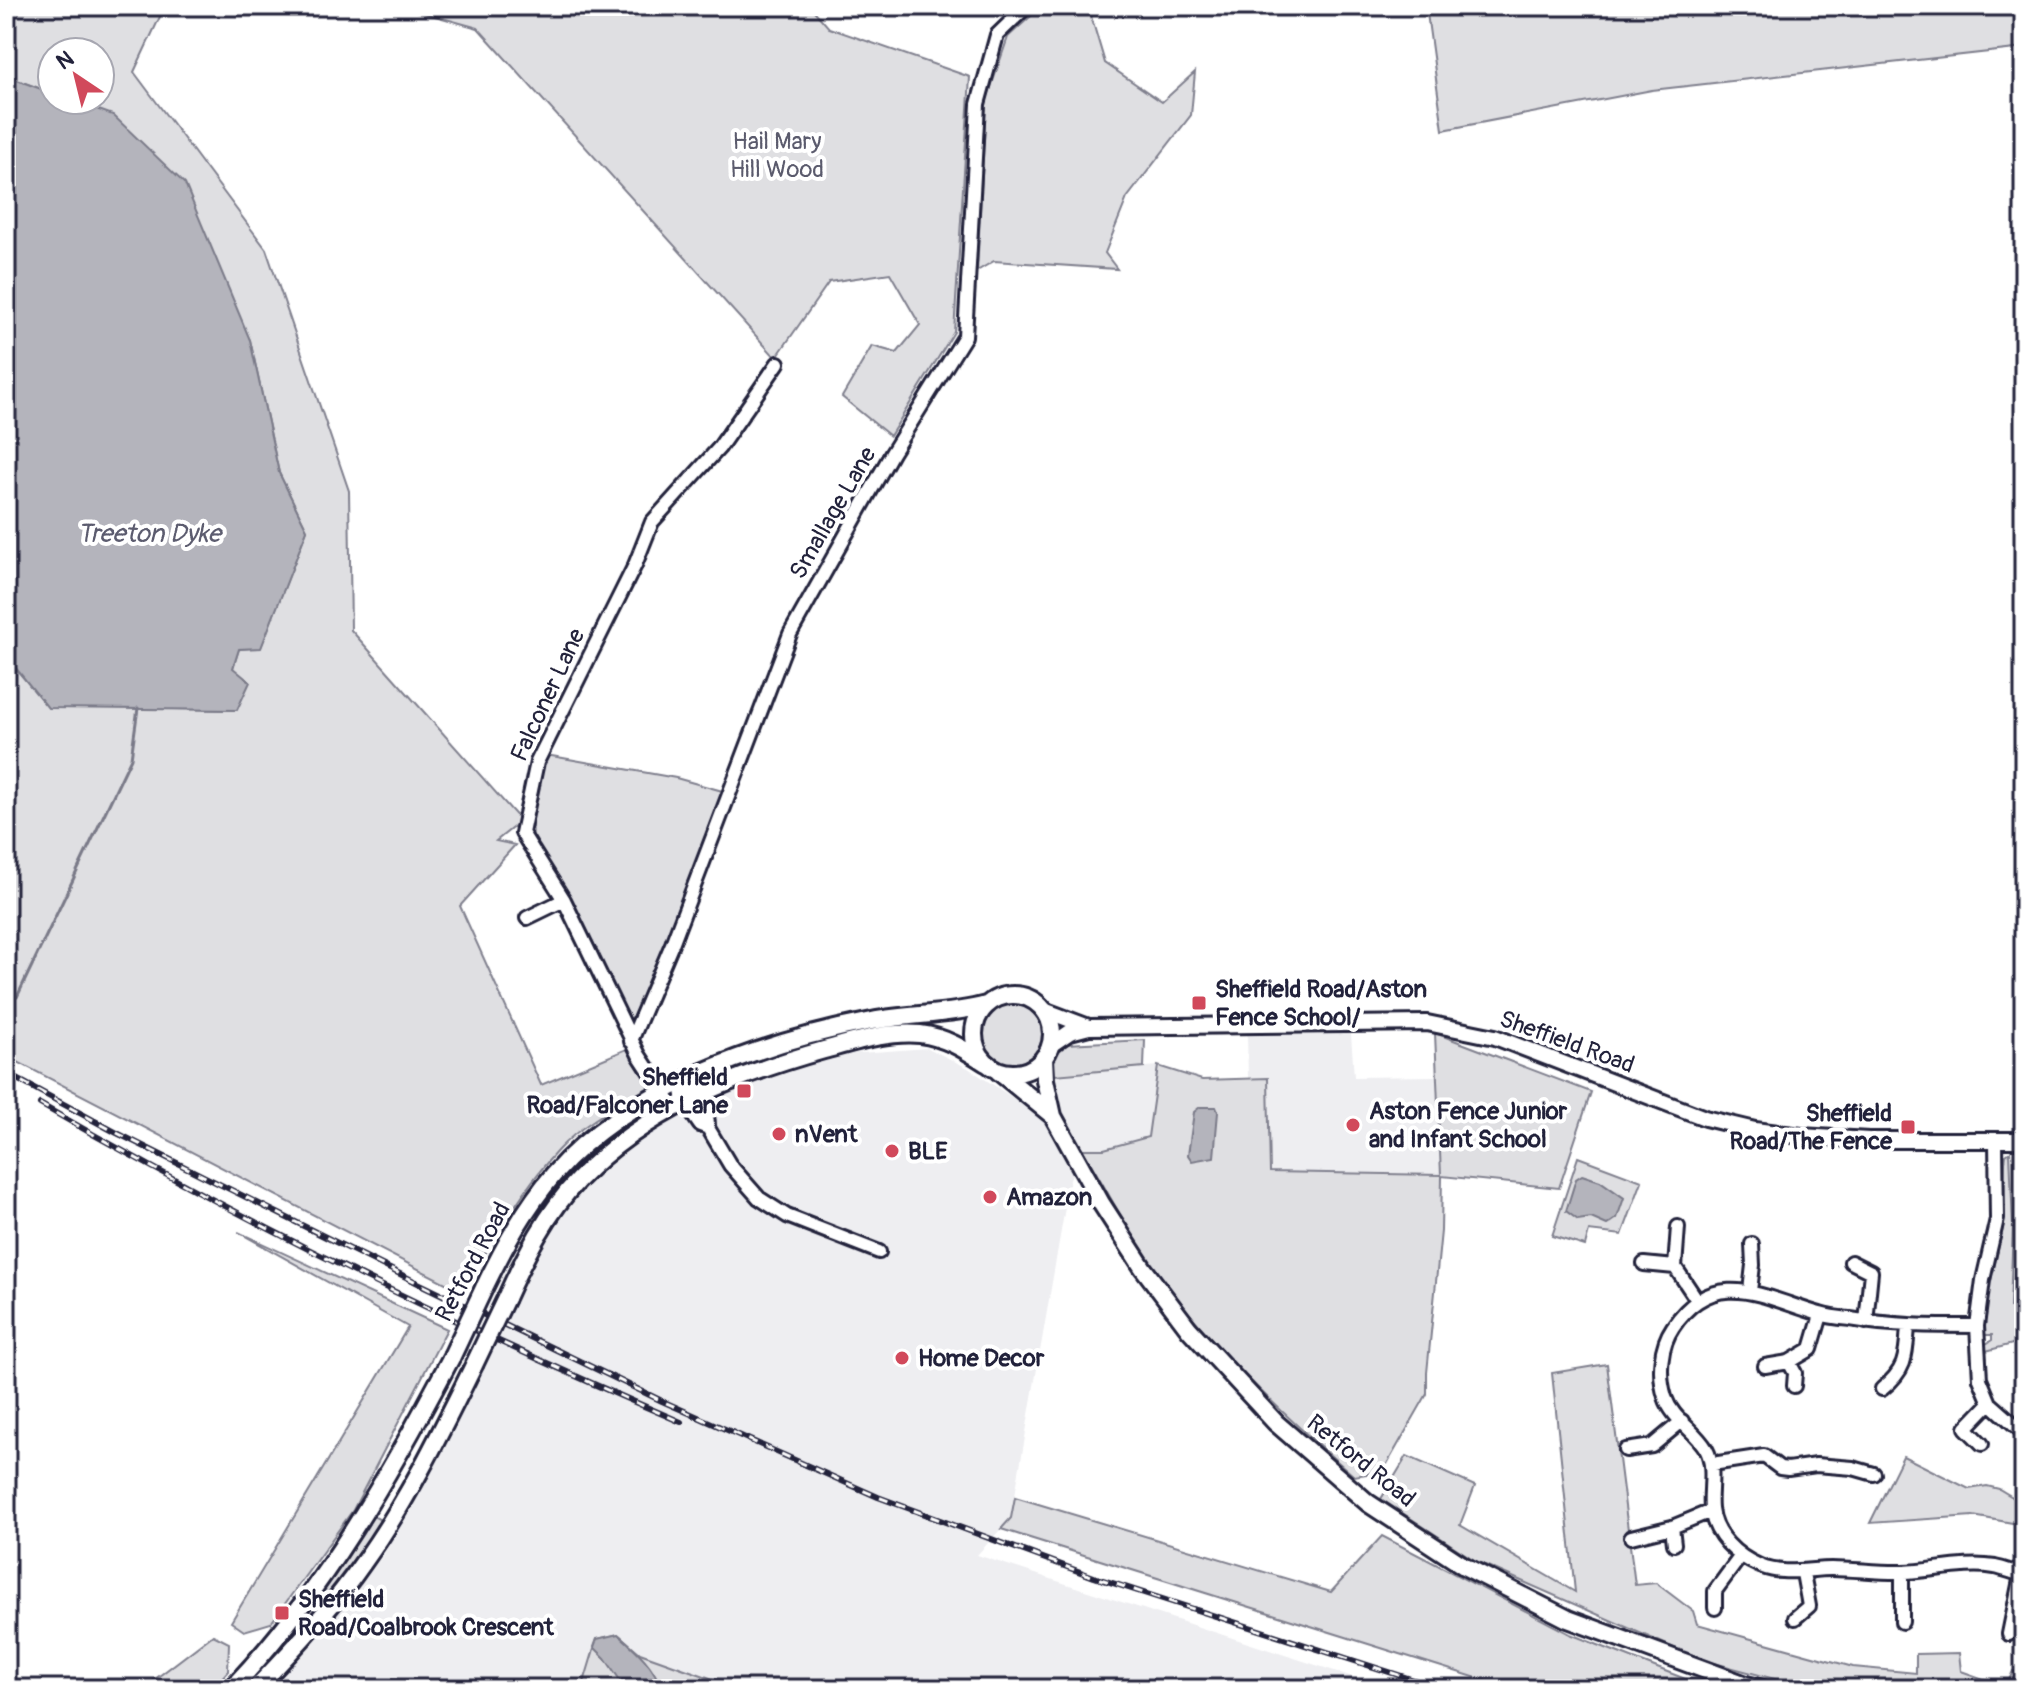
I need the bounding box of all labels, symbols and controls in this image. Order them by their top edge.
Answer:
north arrow [36,36,116,116]
text: N [51,45,79,76]
park label: Hail Mary Hill Wood [730,127,824,184]
street label: Smallage Lane [784,442,883,584]
water label: Treeton Dyke [77,518,223,550]
street label: Falconer Lane [505,624,591,766]
place label: Sheffield Road/Aston Fence School/ [1215,975,1427,1032]
marker: Sheffield Road/Aston Fence School/ [1190,994,1208,1012]
street label: Sheffield Road [1496,1004,1638,1080]
place label: Sheffield Road/Falconer Lane [526,1063,729,1120]
marker: Sheffield Road/Falconer Lane [735,1082,753,1100]
place label: Aston Fence Junior and Infant School [1369,1097,1568,1154]
place label: Sheffield Road/The Fence [1729,1099,1893,1156]
marker: Aston Fence Junior and Infant School [1344,1116,1362,1134]
marker: Sheffield Road/The Fence [1899,1118,1917,1136]
place label: nVent [795,1120,859,1149]
marker: nVent [770,1125,788,1143]
place label: BLE [908,1137,948,1166]
marker: BLE [883,1142,901,1160]
place label: Amazon [1006,1183,1092,1212]
marker: Amazon [981,1188,999,1206]
street label: Retford Road [429,1197,517,1327]
place label: Home Decor [918,1344,1045,1373]
marker: Home Decor [893,1349,911,1367]
street label: Retford Road [1301,1408,1421,1514]
place label: Sheffield Road/Coalbrook Crescent [298,1585,555,1642]
marker: Sheffield Road/Coalbrook Crescent [273,1604,291,1622]

